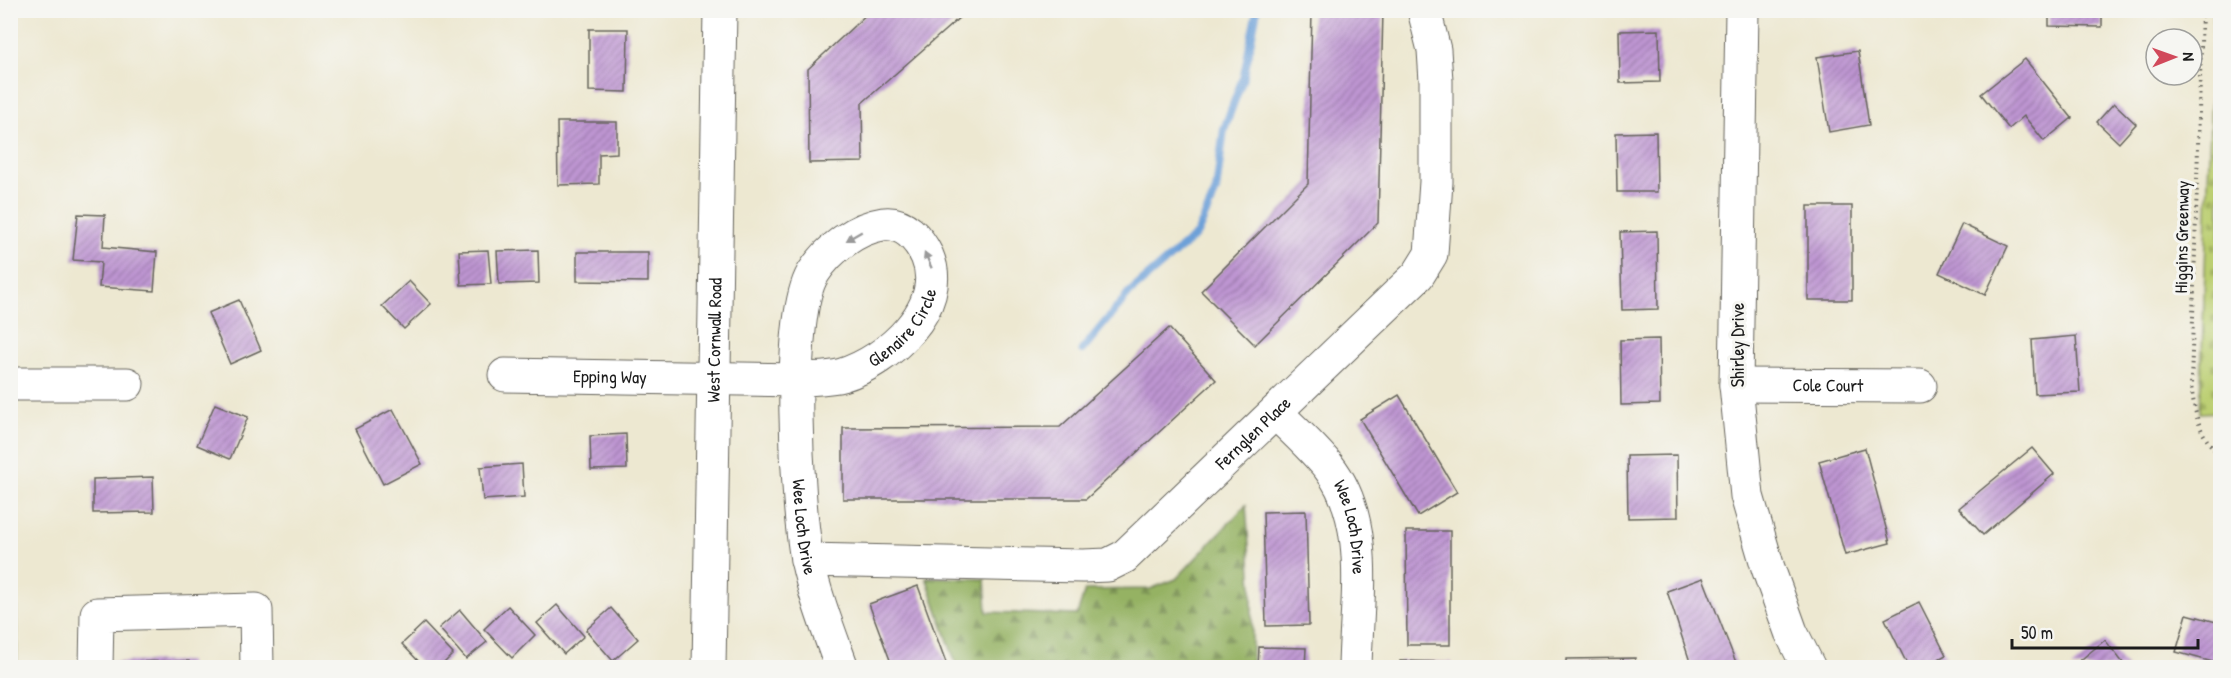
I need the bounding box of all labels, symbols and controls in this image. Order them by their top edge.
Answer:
north arrow [2144,27,2204,87]
text: N [2178,52,2200,62]
street label: Higgins Greenway [2168,180,2195,294]
one-way arrow [846,230,862,241]
one-way arrow [924,251,933,268]
street label: West Cornwall Road [700,278,728,403]
street label: Glenaire Circle [863,286,942,373]
street label: Shirley Drive [1725,303,1750,387]
street label: Epping Way [573,363,647,389]
street label: Cole Court [1793,372,1864,398]
street label: Fernglen Place [1209,390,1296,476]
street label: Wee Loch Drive [1328,475,1372,575]
street label: Wee Loch Drive [786,478,823,577]
scale bar [2012,612,2198,650]
text: 50 m [2021,620,2053,645]

